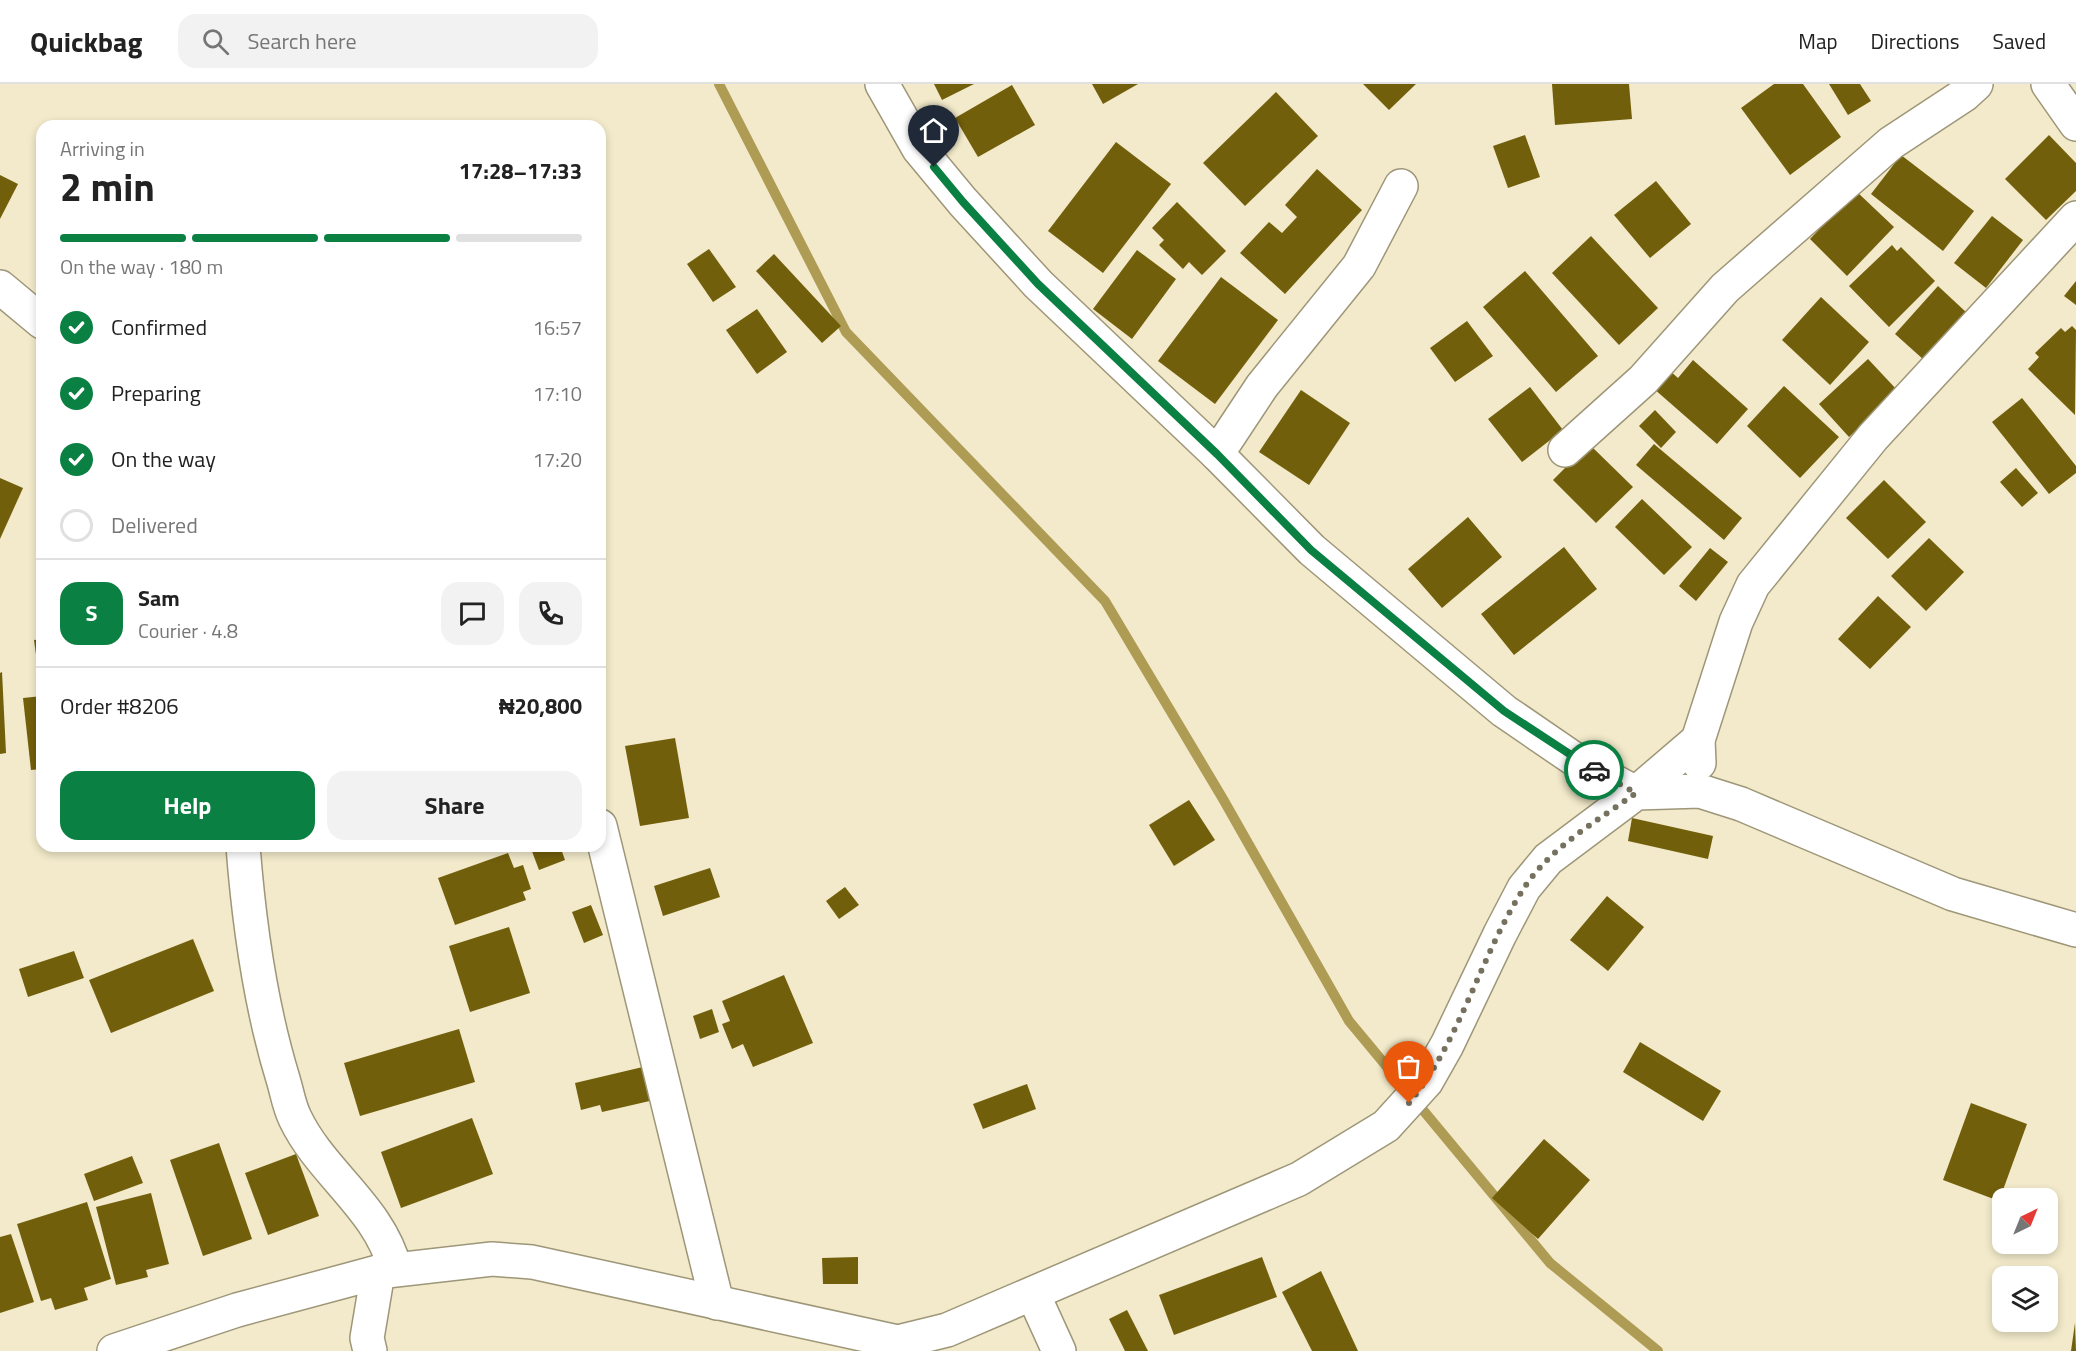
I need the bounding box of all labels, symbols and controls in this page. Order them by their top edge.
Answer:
search box [178,14,598,68]
text: Quickbag [30,20,142,63]
text: Search here [247,24,357,58]
icon: search [199,25,232,58]
text: Map [1798,25,1838,57]
text: Directions [1871,25,1960,57]
text: Saved [1993,25,2046,57]
pin [908,105,959,167]
icon: home [917,114,950,147]
text: Arriving in [60,133,145,164]
text: 17:28–17:33 [459,154,582,188]
text: 2 min [60,157,155,216]
text: On the way · 180 m [60,251,223,282]
text: Confirmed [111,310,207,344]
icon: check [60,311,93,344]
text: 16:57 [533,312,582,343]
text: Preparing [111,376,201,410]
icon: check [60,377,93,410]
text: 17:10 [533,378,582,409]
text: On the way [111,442,216,476]
icon: check [60,443,93,476]
text: 17:20 [533,444,582,475]
text: Delivered [111,508,198,542]
text: Sam [138,581,180,615]
button: chat [441,582,504,645]
button: phone [519,582,582,645]
text: S [86,596,97,630]
text: Courier · 4.8 [138,615,238,646]
text: Order #8206 [60,689,179,723]
text: ₦20,800 [499,689,582,723]
courier [1564,740,1624,800]
icon: car [1578,754,1611,787]
button: Help [60,771,315,840]
button: Share [327,771,582,840]
pin [1383,1041,1434,1103]
icon: bag [1392,1050,1425,1083]
north arrow [1992,1188,2058,1254]
map controls [1992,1188,2058,1332]
button: layers [1992,1266,2058,1332]

